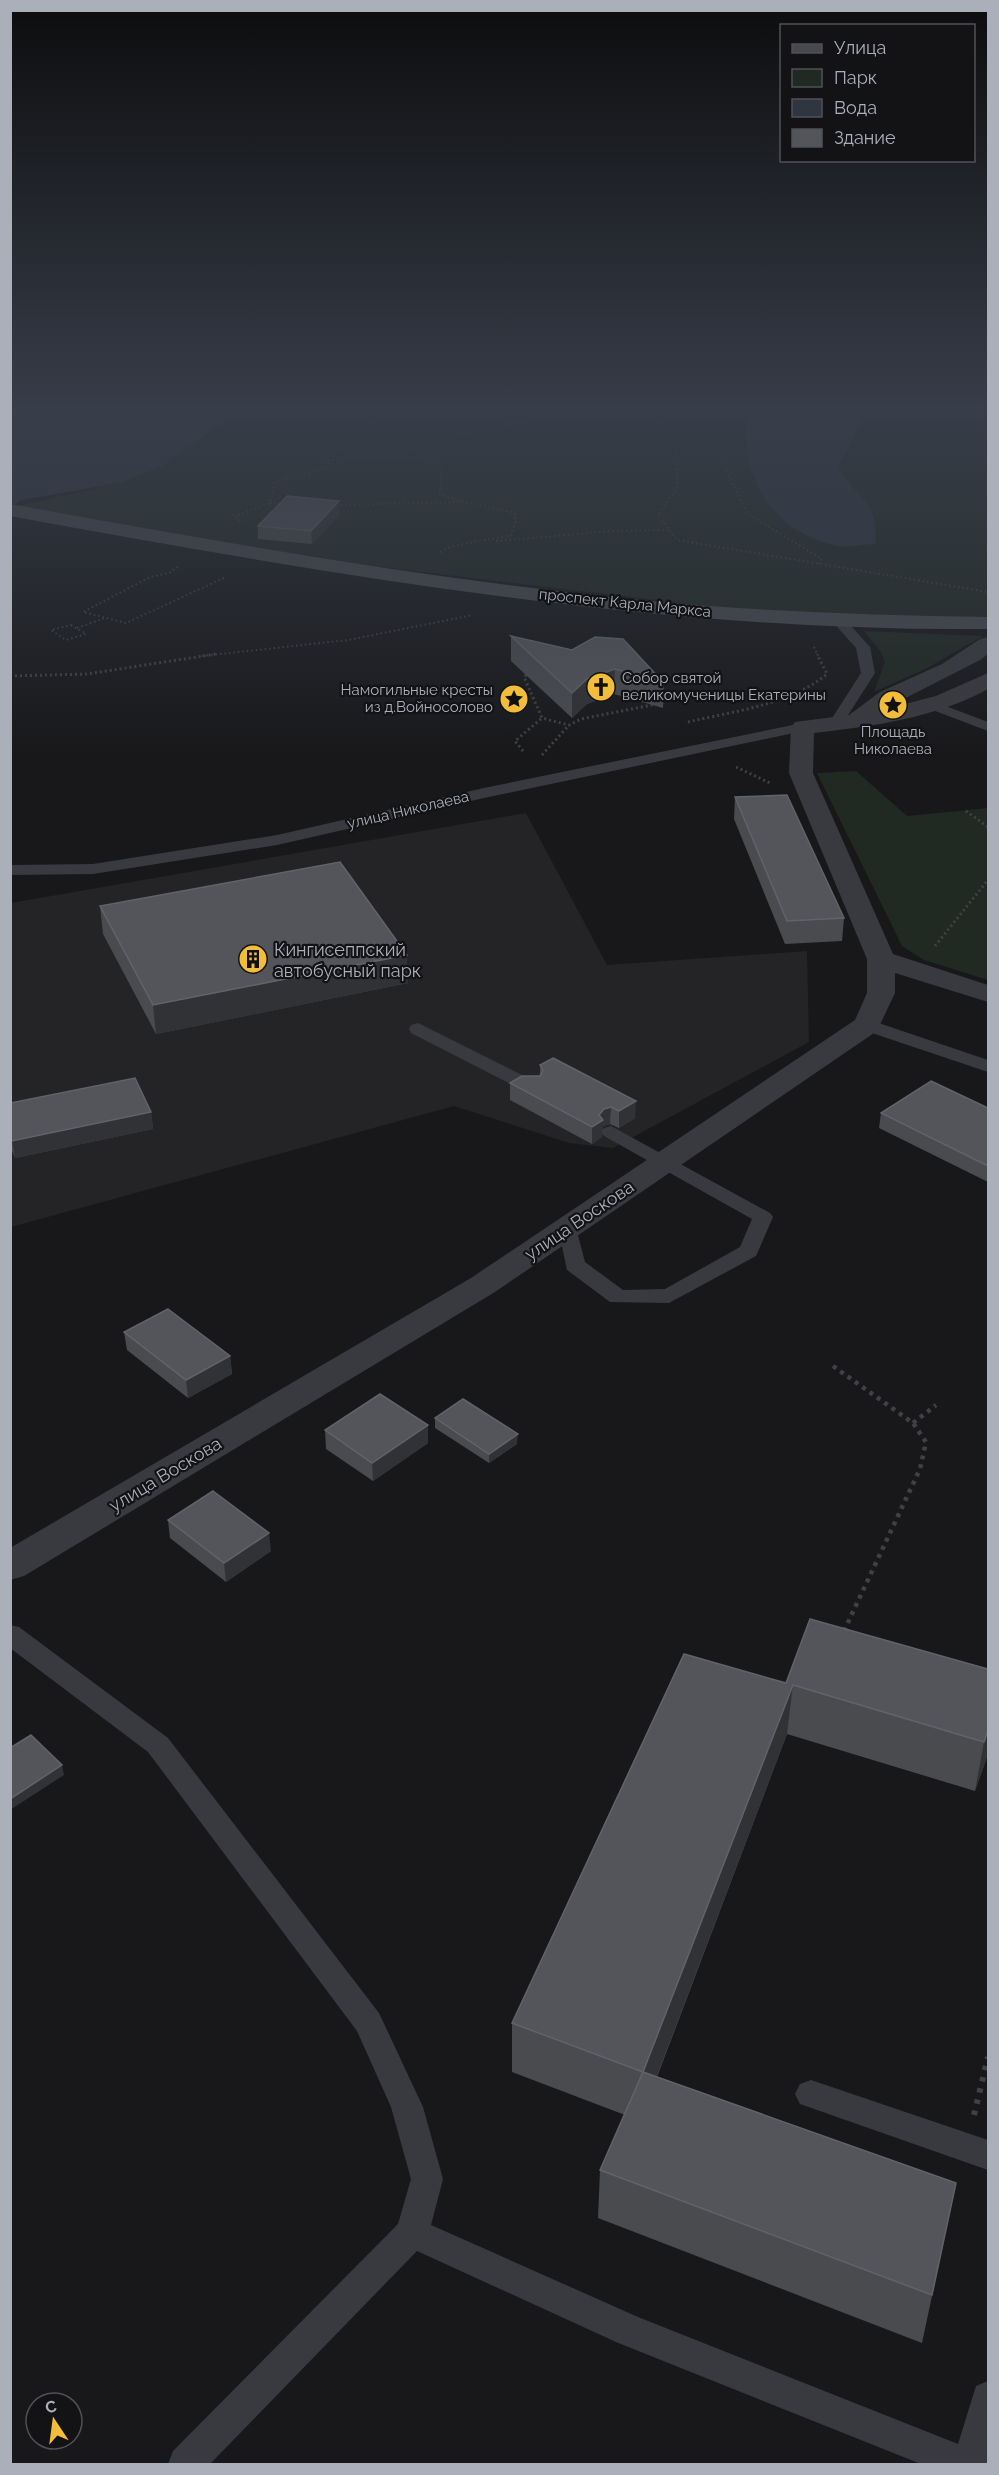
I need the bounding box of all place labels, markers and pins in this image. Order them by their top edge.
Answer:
place label: Собор святой великомученицы Екатерины [622,669,826,704]
church icon: Собор святой великомученицы Екатерины [585,671,617,703]
place label: Намогильные кресты из д.Войносолово [341,681,493,716]
place icon: Намогильные кресты из д.Войносолово [498,683,530,715]
place icon: Площадь Николаева [877,689,909,721]
place label: Площадь Николаева [854,723,932,758]
place label: Кингисеппский автобусный парк [274,939,421,981]
building icon: Кингисеппский автобусный парк [237,943,269,975]

